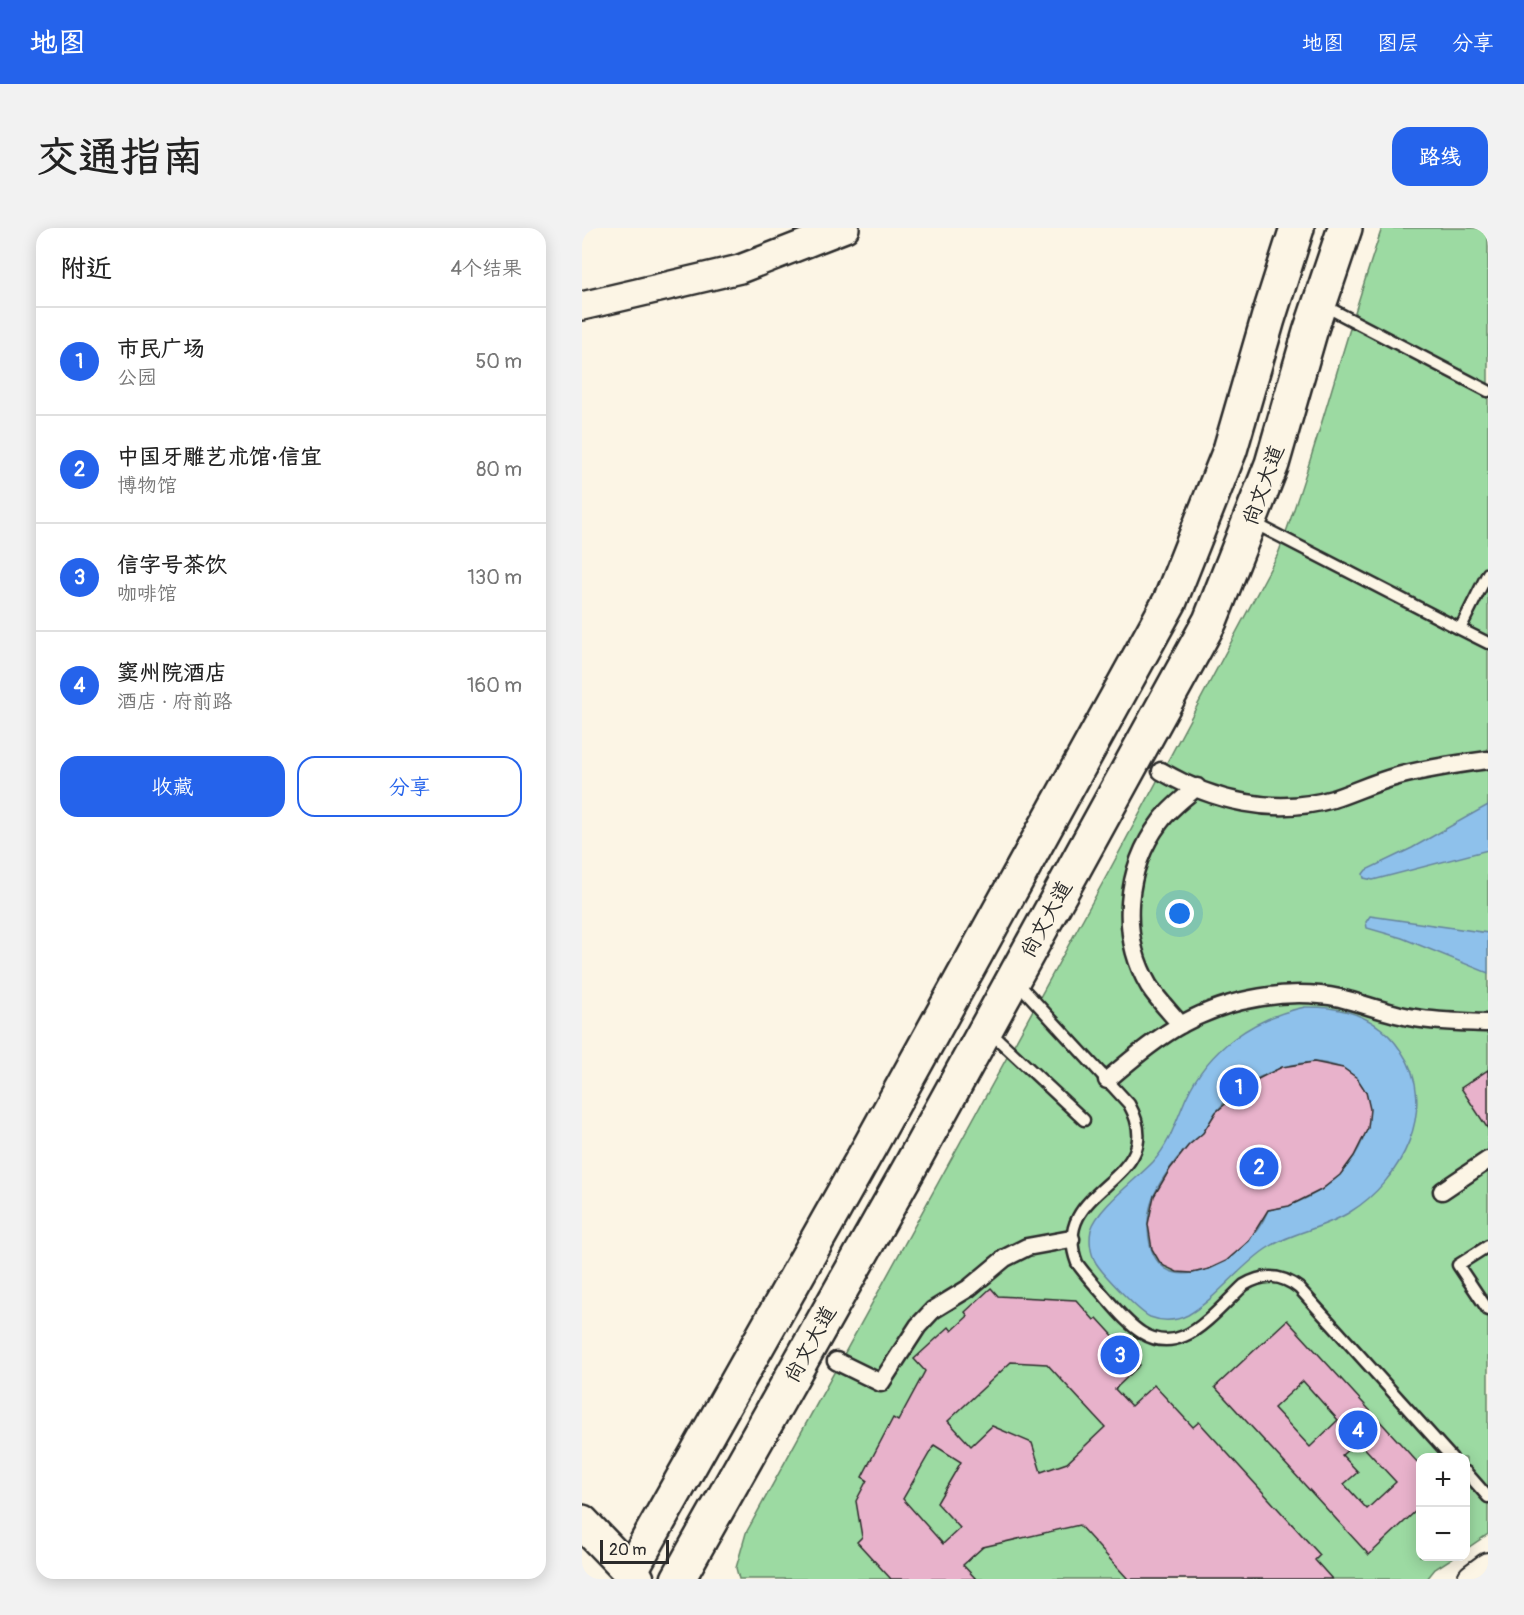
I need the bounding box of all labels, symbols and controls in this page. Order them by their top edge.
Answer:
text: 地图 [30,26,86,61]
text: 地图 [1302,30,1344,57]
text: 图层 [1377,30,1419,57]
text: 分享 [1452,30,1494,57]
button: 路线 [1392,127,1488,186]
text: 交通指南 [36,132,204,184]
text: 附近 [60,253,112,285]
text: 4个结果 [450,256,522,281]
text: 市民广场 [117,335,205,363]
text: 1 [76,349,83,374]
text: 50 m [475,349,522,374]
text: 公园 [117,365,157,390]
street label: 尚文大道 [1236,441,1291,529]
text: 中国牙雕艺术馆·信宜 [117,443,322,471]
text: 2 [74,457,85,482]
text: 80 m [476,457,522,482]
text: 博物馆 [117,473,177,498]
text: 信字号茶饮 [117,551,227,579]
text: 3 [74,565,85,590]
text: 130 m [467,565,522,590]
text: 咖啡馆 [117,581,177,606]
text: 窦州院酒店 [117,659,227,687]
text: 4 [74,673,85,698]
text: 160 m [467,673,522,698]
text: 酒店 · 府前路 [117,689,232,714]
button: 收藏 [60,756,285,817]
button: 分享 [297,756,522,817]
street label: 尚文大道 [1014,876,1079,963]
your location [1165,899,1194,928]
pin: 1 [1220,1064,1258,1110]
pin: 2 [1240,1144,1278,1190]
street label: 尚文大道 [778,1301,843,1388]
pin: 3 [1100,1332,1140,1378]
pin: 4 [1338,1408,1378,1452]
map controls [1416,1453,1470,1561]
button: + [1416,1453,1470,1507]
button: − [1416,1507,1470,1561]
scale bar [600,1537,669,1564]
text: 20 m [609,1540,647,1560]

